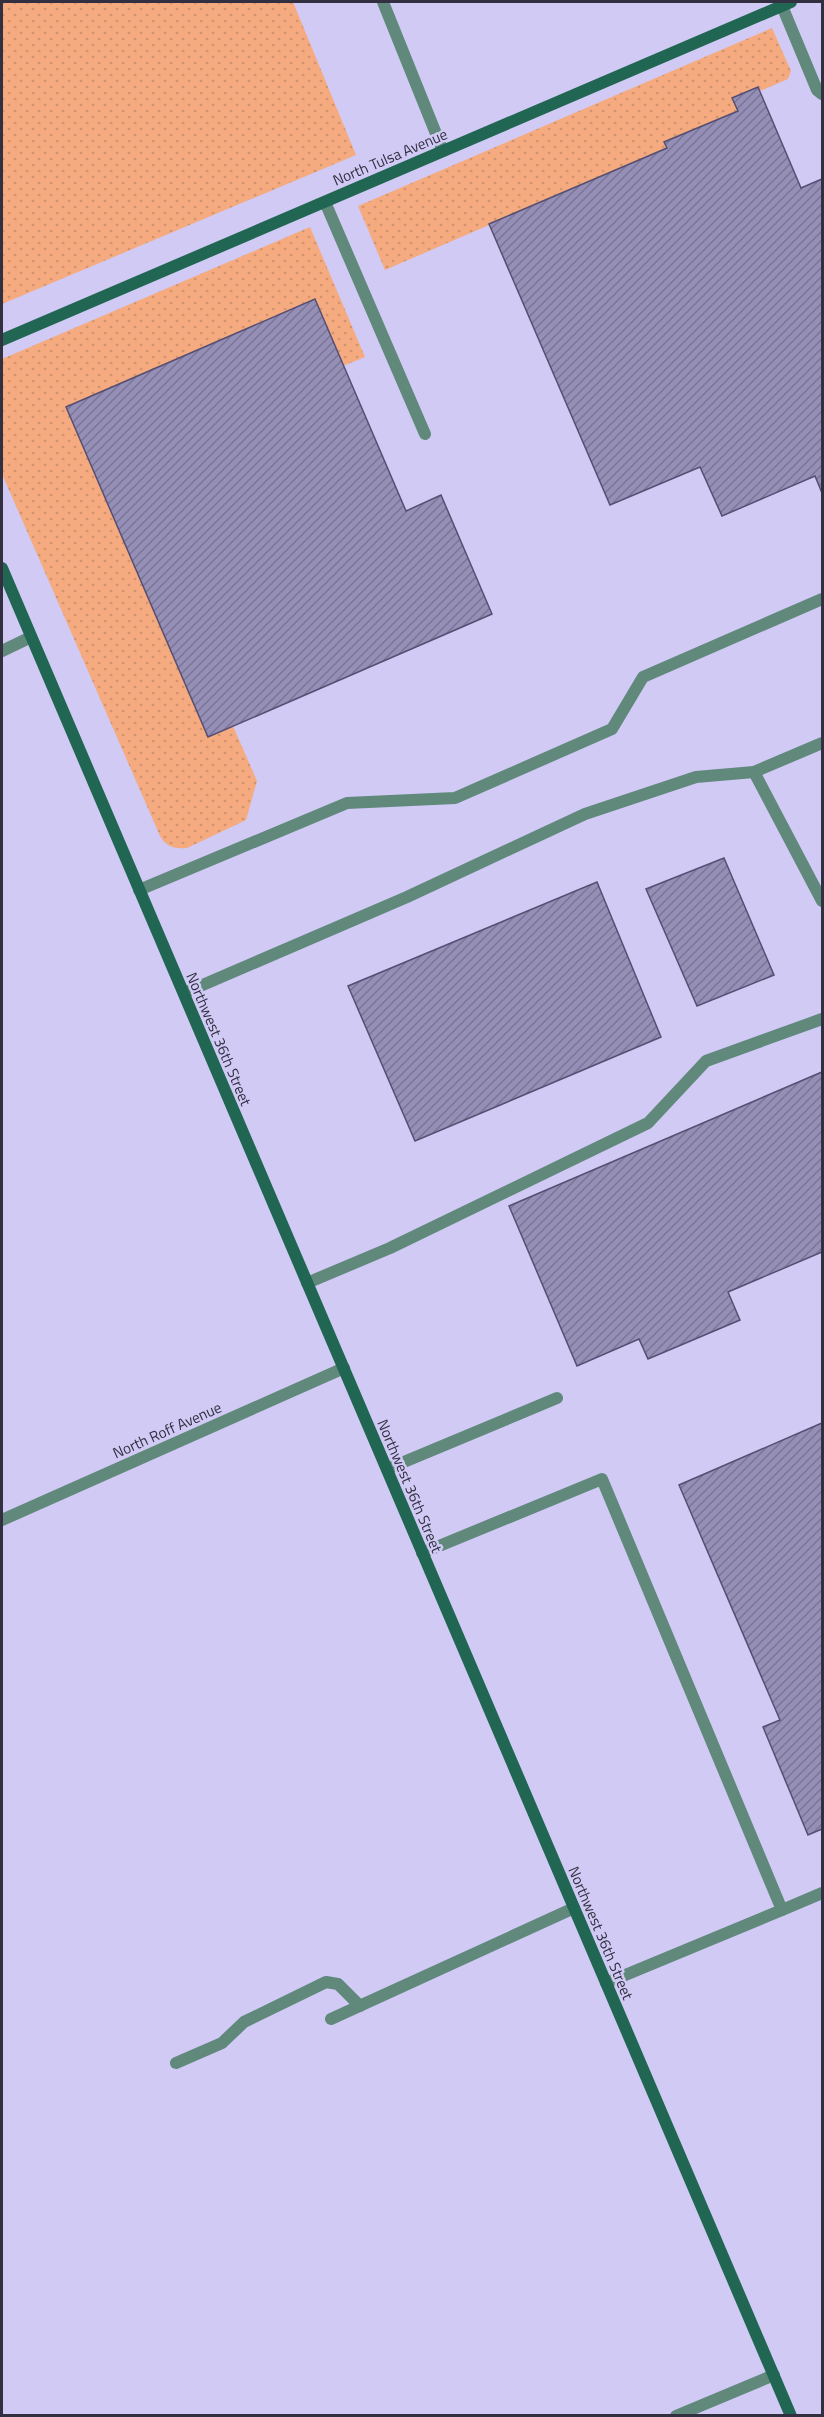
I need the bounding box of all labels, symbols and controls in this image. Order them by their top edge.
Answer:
street label: North Tulsa Avenue [329,122,451,192]
street label: Northwest 36th Street [180,969,258,1110]
street label: North Roff Avenue [109,1396,225,1464]
street label: Northwest 36th Street [371,1416,449,1557]
street label: Northwest 36th Street [562,1863,640,2004]

